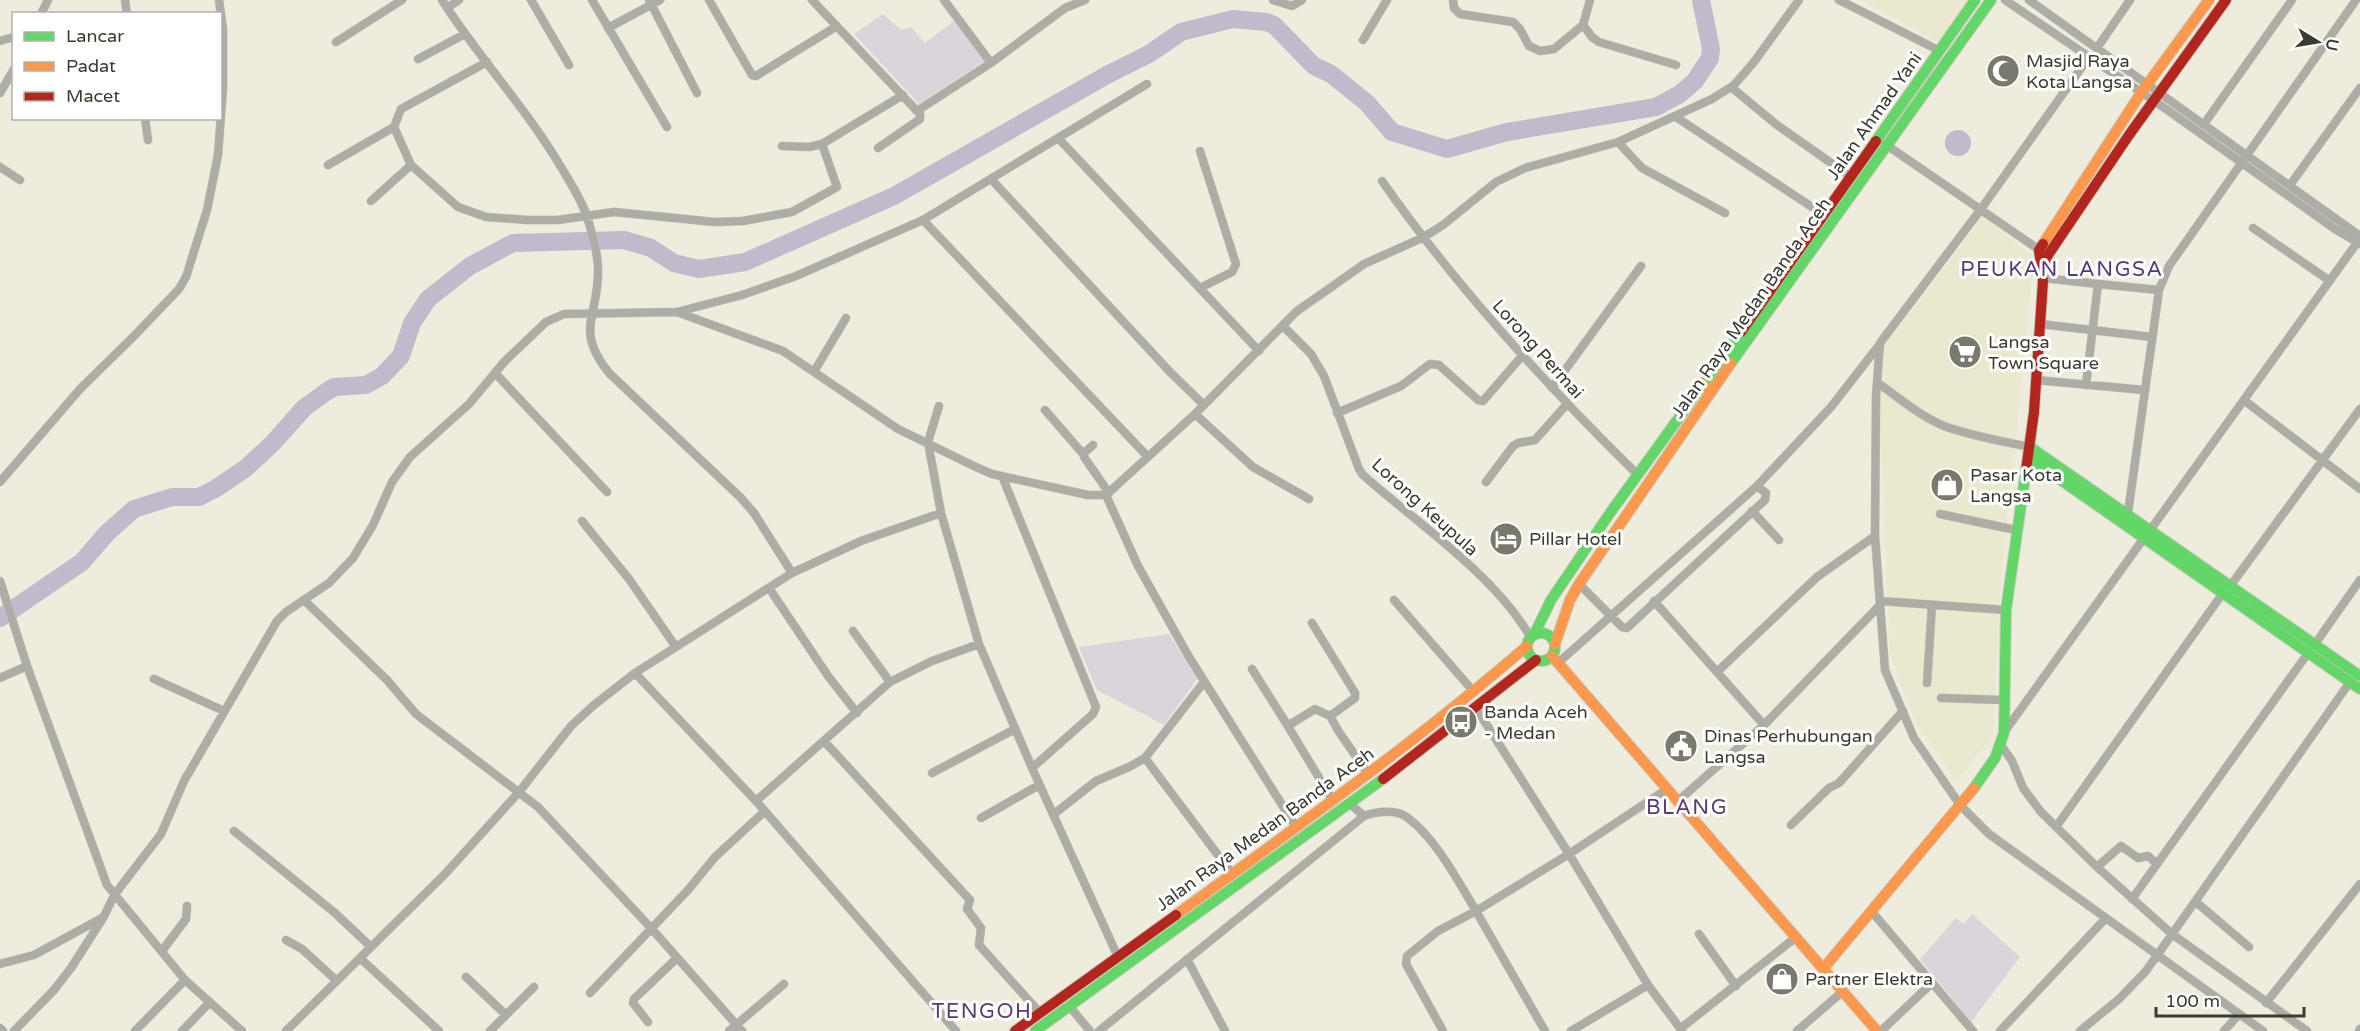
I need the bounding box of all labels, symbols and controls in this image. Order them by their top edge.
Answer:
legend [12,12,222,120]
north arrow [2288,12,2348,72]
text: Lancar [66,25,124,47]
text: U [2321,37,2343,53]
street label: Jalan Ahmad Yani [1822,48,1926,184]
place label: Masjid Raya Kota Langsa [2026,50,2132,93]
mosque icon: Masjid Raya Kota Langsa [1985,53,2021,89]
text: Padat [66,55,116,77]
text: Macet [66,85,120,107]
street label: Jalan Raya Medan Banda Aceh [1666,194,1836,422]
district label: PEUKAN LANGSA [1960,257,2164,282]
street label: Lorong Permai [1488,295,1588,403]
place label: Langsa Town Square [1988,331,2099,374]
supermarket icon: Langsa Town Square [1947,334,1983,370]
street label: Lorong Keupula [1367,453,1483,561]
place label: Pasar Kota Langsa [1970,464,2062,507]
shop icon: Pasar Kota Langsa [1929,467,1965,503]
hotel icon: Pillar Hotel [1488,521,1524,557]
place label: Pillar Hotel [1529,528,1622,550]
place label: Banda Aceh - Medan [1484,701,1588,744]
bus stop icon: Banda Aceh - Medan [1443,704,1479,740]
place label: Dinas Perhubungan Langsa [1704,725,1873,768]
public building icon: Dinas Perhubungan Langsa [1663,728,1699,764]
street label: Jalan Raya Medan Banda Aceh [1152,743,1378,915]
district label: BLANG [1646,795,1728,820]
shop icon: Partner Elektra [1764,961,1800,997]
place label: Partner Elektra [1805,968,1933,990]
scale bar [2156,980,2304,1018]
text: 100 m [2165,990,2220,1012]
district label: TENGOH [932,999,1032,1024]

